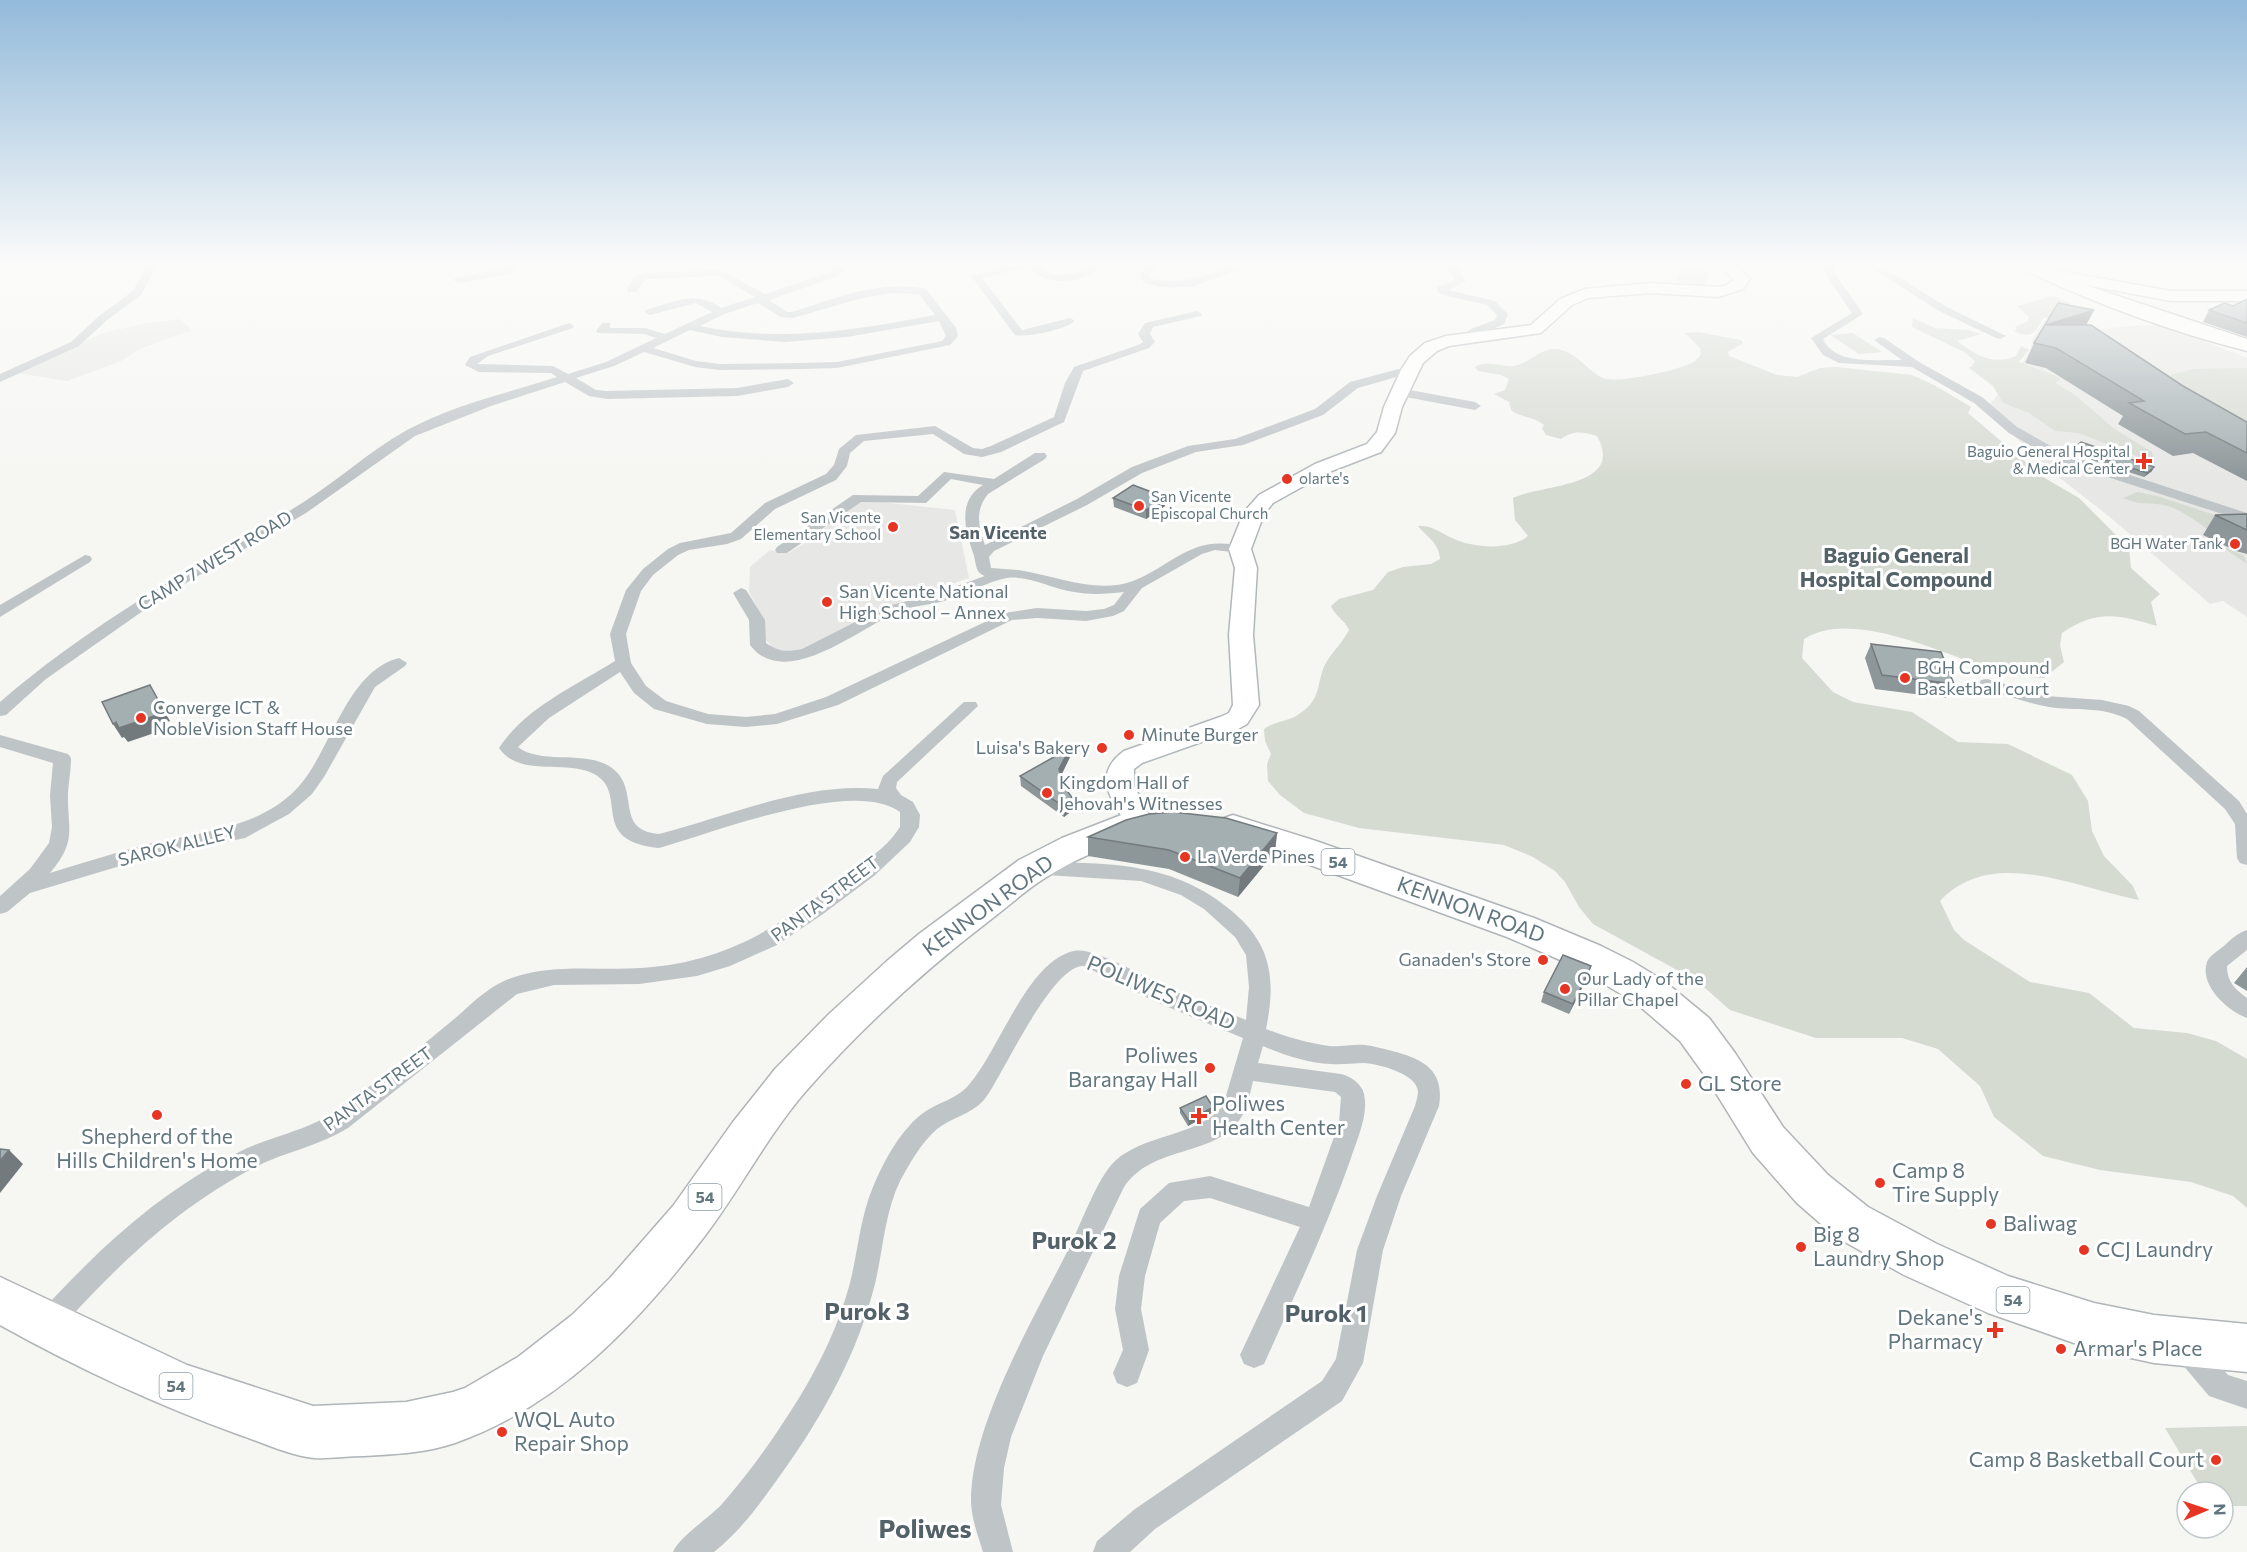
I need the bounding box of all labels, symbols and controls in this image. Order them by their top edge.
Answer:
place label: Baguio General Hospital & Medical Center [1967,442,2130,477]
marker: Baguio General Hospital & Medical Center [2135,452,2153,470]
place label: olarte's [1299,469,1350,487]
marker: olarte's [1280,472,1294,486]
place label: San Vicente Episcopal Church [1151,487,1268,522]
marker: San Vicente Episcopal Church [1132,499,1146,513]
street label: CAMP 7 WEST ROAD [134,505,295,615]
place label: San Vicente Elementary School [754,508,881,543]
marker: San Vicente Elementary School [886,520,900,534]
district label: San Vicente [949,521,1047,543]
place label: BGH Water Tank [2110,534,2223,552]
marker: BGH Water Tank [2228,537,2242,551]
district label: Baguio General Hospital Compound [1800,542,1992,591]
place label: San Vicente National High School – Annex [839,580,1009,623]
marker: San Vicente National High School – Annex [820,595,834,609]
place label: BGH Compound Basketball court [1917,656,2050,699]
marker: BGH Compound Basketball court [1898,671,1912,685]
place label: Converge ICT & NobleVision Staff House [153,696,353,739]
marker: Converge ICT & NobleVision Staff House [134,711,148,725]
place label: Minute Burger [1141,723,1259,745]
marker: Minute Burger [1122,728,1136,742]
place label: Luisa's Bakery [976,736,1090,758]
marker: Luisa's Bakery [1095,741,1109,755]
place label: Kingdom Hall of Jehovah's Witnesses [1059,771,1223,814]
marker: Kingdom Hall of Jehovah's Witnesses [1040,786,1054,800]
street label: SAROK ALLEY [116,820,238,870]
place label: La Verde Pines [1197,845,1315,867]
street label: KENNON ROAD [917,849,1057,961]
road number: 54 [1322,849,1354,875]
marker: La Verde Pines [1178,850,1192,864]
street label: PANTA STREET [766,851,883,946]
street label: KENNON ROAD [1394,870,1549,947]
place label: Ganaden's Store [1398,948,1531,970]
street label: POLIWES ROAD [1084,949,1240,1034]
marker: Ganaden's Store [1536,953,1550,967]
place label: Our Lady of the Pillar Chapel [1577,967,1704,1010]
marker: Our Lady of the Pillar Chapel [1558,982,1572,996]
street label: PANTA STREET [319,1041,436,1135]
place label: Poliwes Barangay Hall [1068,1042,1198,1091]
marker: Poliwes Barangay Hall [1203,1061,1217,1075]
place label: GL Store [1698,1070,1782,1095]
marker: GL Store [1679,1077,1693,1091]
place label: Poliwes Health Center [1212,1090,1345,1139]
marker: Poliwes Health Center [1190,1107,1208,1125]
marker: Shepherd of the Hills Children's Home [150,1108,164,1122]
place label: Shepherd of the Hills Children's Home [56,1123,258,1172]
place label: Camp 8 Tire Supply [1892,1157,1999,1206]
marker: Camp 8 Tire Supply [1873,1176,1887,1190]
road number: 54 [688,1184,722,1210]
place label: Baliwag [2003,1210,2077,1235]
marker: Baliwag [1984,1217,1998,1231]
place label: Big 8 Laundry Shop [1813,1221,1945,1270]
district label: Purok 2 [1031,1225,1117,1254]
place label: CCJ Laundry [2096,1236,2213,1261]
marker: Big 8 Laundry Shop [1794,1240,1808,1254]
marker: CCJ Laundry [2077,1243,2091,1257]
road number: 54 [1996,1287,2030,1313]
district label: Purok 3 [824,1296,910,1325]
district label: Purok 1 [1285,1298,1367,1327]
place label: Dekane's Pharmacy [1888,1304,1983,1353]
marker: Dekane's Pharmacy [1988,1323,2002,1337]
place label: Armar's Place [2073,1335,2202,1360]
marker: Armar's Place [2054,1342,2068,1356]
road number: 54 [160,1373,192,1399]
place label: WQL Auto Repair Shop [514,1406,629,1455]
marker: WQL Auto Repair Shop [495,1425,509,1439]
place label: Camp 8 Basketball Court [1969,1446,2204,1471]
marker: Camp 8 Basketball Court [2209,1453,2223,1467]
north arrow [2175,1480,2235,1540]
text: N [2211,1503,2230,1516]
district label: Poliwes [878,1512,972,1543]

